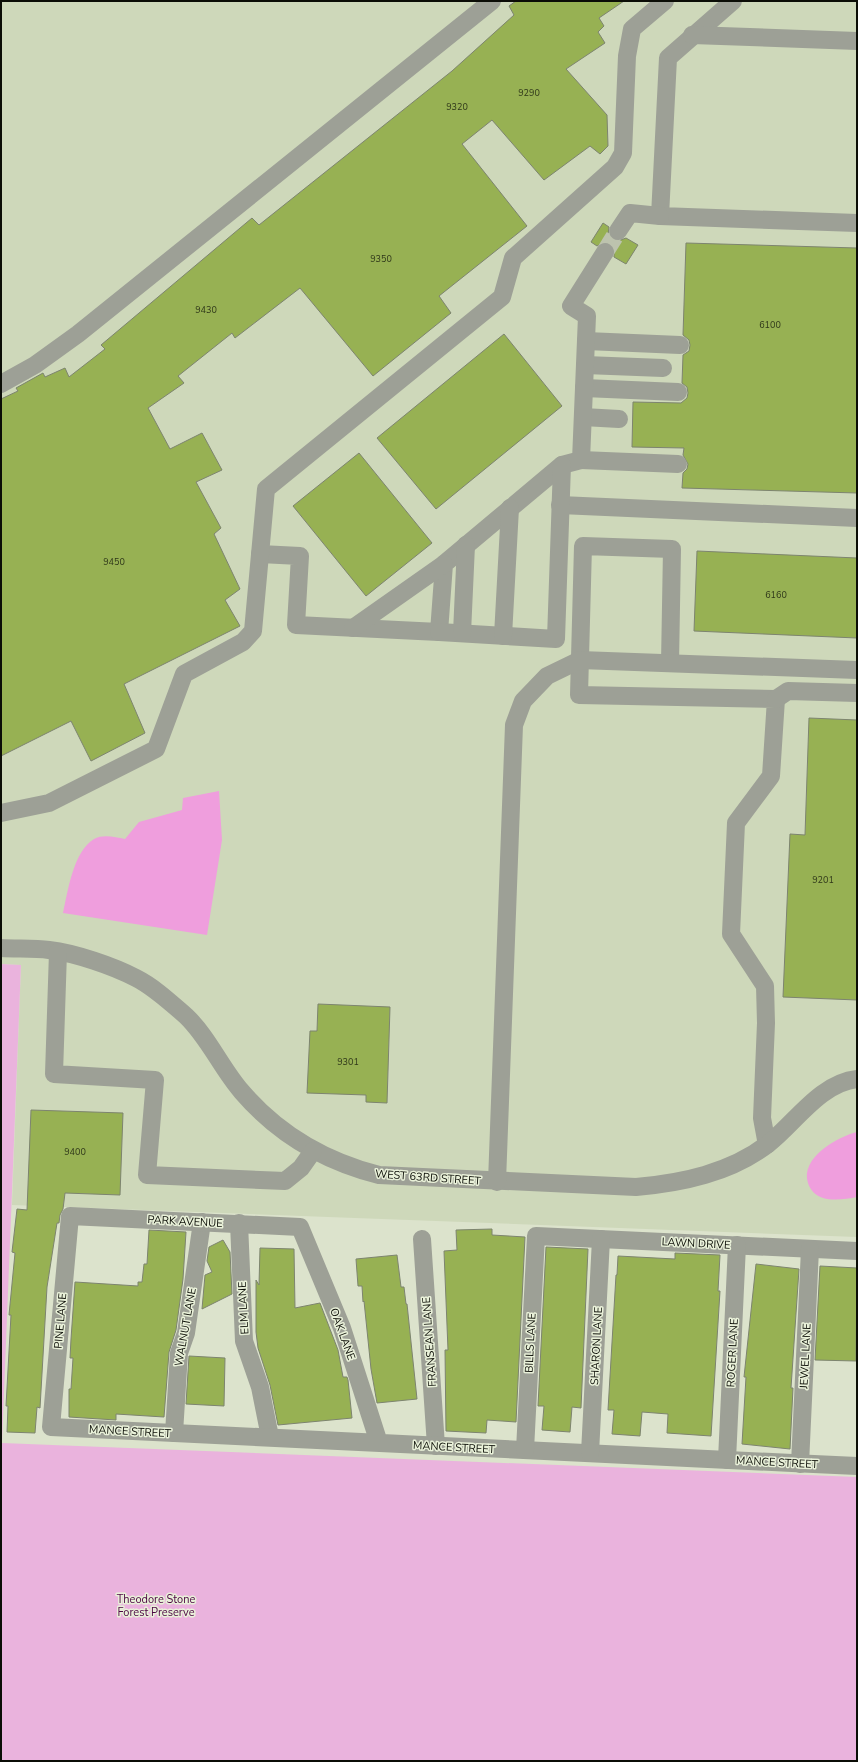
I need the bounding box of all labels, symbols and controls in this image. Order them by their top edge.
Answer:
house number: 9290 [518,87,540,99]
house number: 9320 [446,101,468,113]
house number: 9350 [370,253,392,265]
house number: 9430 [195,304,217,316]
house number: 6100 [759,319,781,331]
house number: 9450 [103,556,125,568]
house number: 6160 [765,589,787,601]
house number: 9201 [812,874,834,886]
house number: 9301 [337,1056,359,1068]
house number: 9400 [64,1146,86,1158]
street label: WEST 63RD STREET [375,1166,482,1189]
street label: PARK AVENUE [147,1212,223,1231]
street label: LAWN DRIVE [661,1234,731,1253]
street label: ELM LANE [235,1281,252,1335]
street label: WALNUT LANE [171,1287,200,1367]
street label: PINE LANE [51,1293,70,1349]
street label: FRANSEAN LANE [419,1297,440,1387]
street label: OAK LANE [326,1306,359,1362]
street label: SHARON LANE [587,1307,606,1385]
street label: BILLS LANE [521,1313,540,1373]
street label: ROGER LANE [723,1318,742,1388]
street label: JEWEL LANE [796,1323,815,1390]
street label: MANCE STREET [89,1422,172,1441]
street label: MANCE STREET [413,1438,496,1457]
street label: MANCE STREET [736,1453,819,1472]
park label: Theodore Stone Forest Preserve [117,1592,195,1620]

